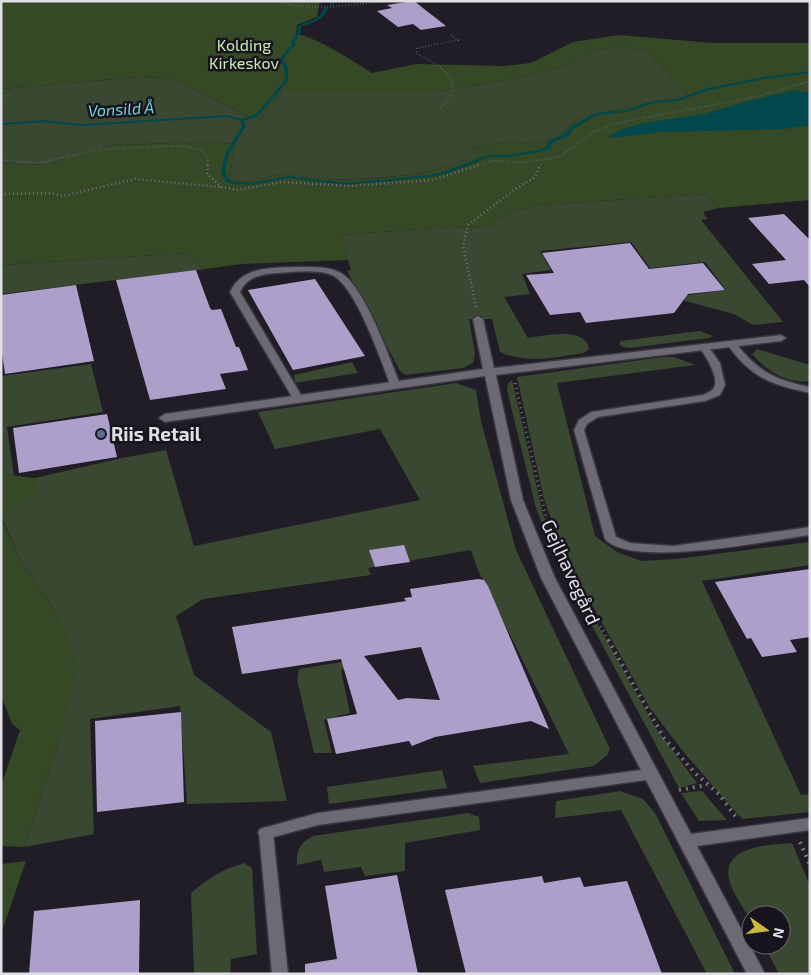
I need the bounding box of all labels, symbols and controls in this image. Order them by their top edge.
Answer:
park label: Kolding Kirkeskov [209,35,279,72]
water label: Vonsild Å [87,97,155,120]
place label: Riis Retail [111,422,202,445]
marker: Riis Retail [95,428,107,440]
street label: Gejlhavegård [537,516,606,628]
north arrow [741,905,791,955]
text: N [770,926,789,940]

